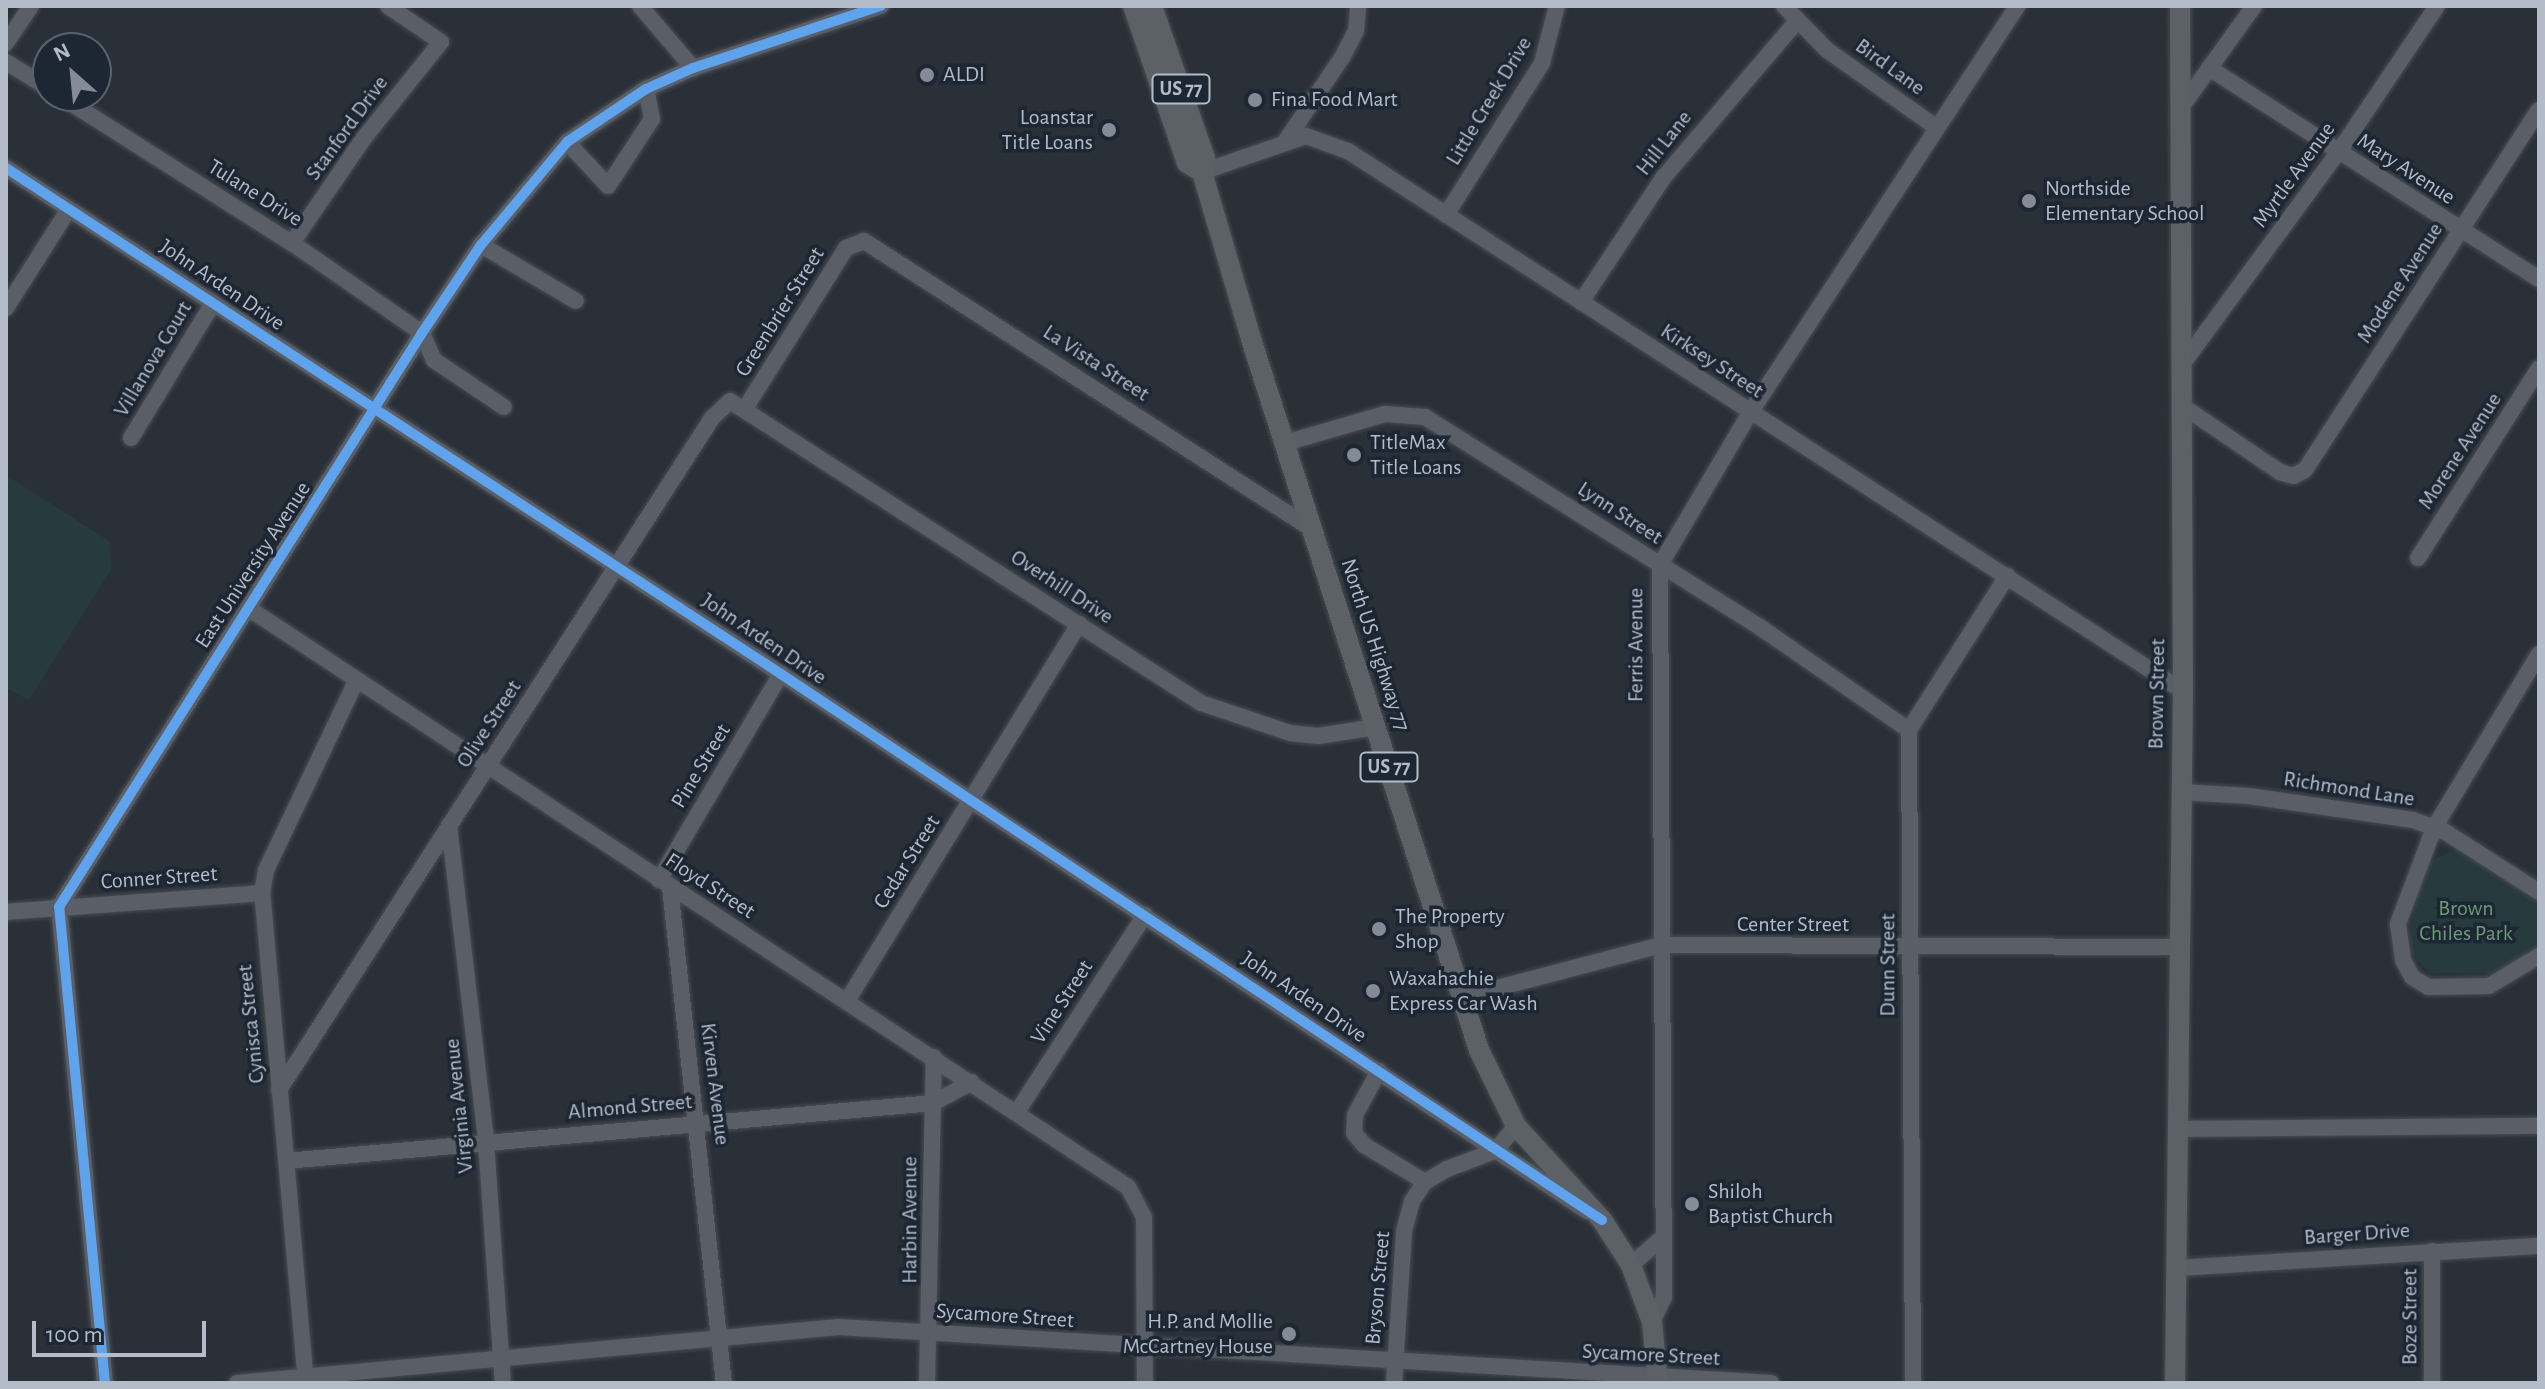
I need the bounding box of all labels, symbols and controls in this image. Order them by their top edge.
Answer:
north arrow [32,32,112,112]
street label: Little Creek Drive [1440,32,1538,170]
street label: Bird Lane [1850,33,1930,101]
text: N [50,39,74,66]
place label: ALDI [943,62,985,88]
marker: ALDI [918,66,936,84]
street label: Stanford Drive [300,70,394,186]
road number: US 77 [1151,73,1211,105]
place label: Fina Food Mart [1271,87,1398,113]
marker: Fina Food Mart [1246,91,1264,109]
place label: Loanstar Title Loans [1002,104,1093,156]
street label: Hill Lane [1630,105,1698,181]
street label: Myrtle Avenue [2247,117,2341,233]
marker: Loanstar Title Loans [1100,121,1118,139]
street label: Mary Avenue [2352,128,2460,210]
street label: Tulane Drive [203,154,307,232]
place label: Northside Elementary School [2045,175,2204,226]
marker: Northside Elementary School [2020,192,2038,210]
street label: Modene Avenue [2351,218,2449,348]
street label: John Arden Drive [154,233,290,337]
street label: Greenbrier Street [730,242,830,382]
street label: Villanova Court [108,296,198,422]
street label: Kirksey Street [1655,318,1769,404]
street label: La Vista Street [1038,319,1154,407]
street label: Morene Avenue [2412,388,2508,514]
place label: TitleMax Title Loans [1370,429,1461,480]
marker: TitleMax Title Loans [1345,446,1363,464]
street label: Lynn Street [1573,476,1667,550]
street label: East University Avenue [189,477,317,653]
street label: Overhill Drive [1006,544,1118,630]
street label: North US Highway 77 [1335,555,1415,735]
street label: John Arden Drive [696,587,832,691]
street label: Ferris Avenue [1623,588,1649,702]
street label: Brown Street [2143,638,2171,750]
street label: Olive Street [451,675,527,773]
street label: Pine Street [666,719,736,813]
road number: US 77 [1359,751,1419,783]
street label: Richmond Lane [2282,766,2416,812]
street label: Cedar Street [868,810,946,914]
street label: Floyd Street [660,847,760,925]
street label: Conner Street [100,861,218,895]
park label: Brown Chiles Park [2419,895,2513,946]
place label: The Property Shop [1395,903,1505,954]
street label: Center Street [1737,912,1849,938]
street label: Dunn Street [1875,913,1901,1017]
marker: The Property Shop [1370,920,1388,938]
street label: John Arden Drive [1236,945,1372,1049]
street label: Vine Street [1025,955,1099,1049]
street label: Cynisca Street [232,963,270,1085]
place label: Waxahachie Express Car Wash [1389,965,1538,1016]
marker: Waxahachie Express Car Wash [1364,982,1382,1000]
street label: Kirven Avenue [694,1021,736,1147]
street label: Virginia Avenue [439,1037,479,1175]
street label: Almond Street [567,1088,693,1126]
street label: Harbin Avenue [897,1156,923,1284]
place label: Shiloh Baptist Church [1708,1178,1833,1230]
marker: Shiloh Baptist Church [1683,1195,1701,1213]
street label: Barger Drive [2303,1217,2411,1251]
street label: Bryson Street [1360,1230,1396,1346]
street label: Boze Street [2397,1269,2423,1365]
street label: Sycamore Street [935,1298,1075,1334]
scale bar [36,1305,210,1355]
place label: H.P. and Mollie McCartney House [1123,1308,1273,1360]
text: 100 m [46,1323,103,1347]
marker: H.P. and Mollie McCartney House [1280,1325,1298,1343]
street label: Sycamore Street [1581,1338,1721,1372]

